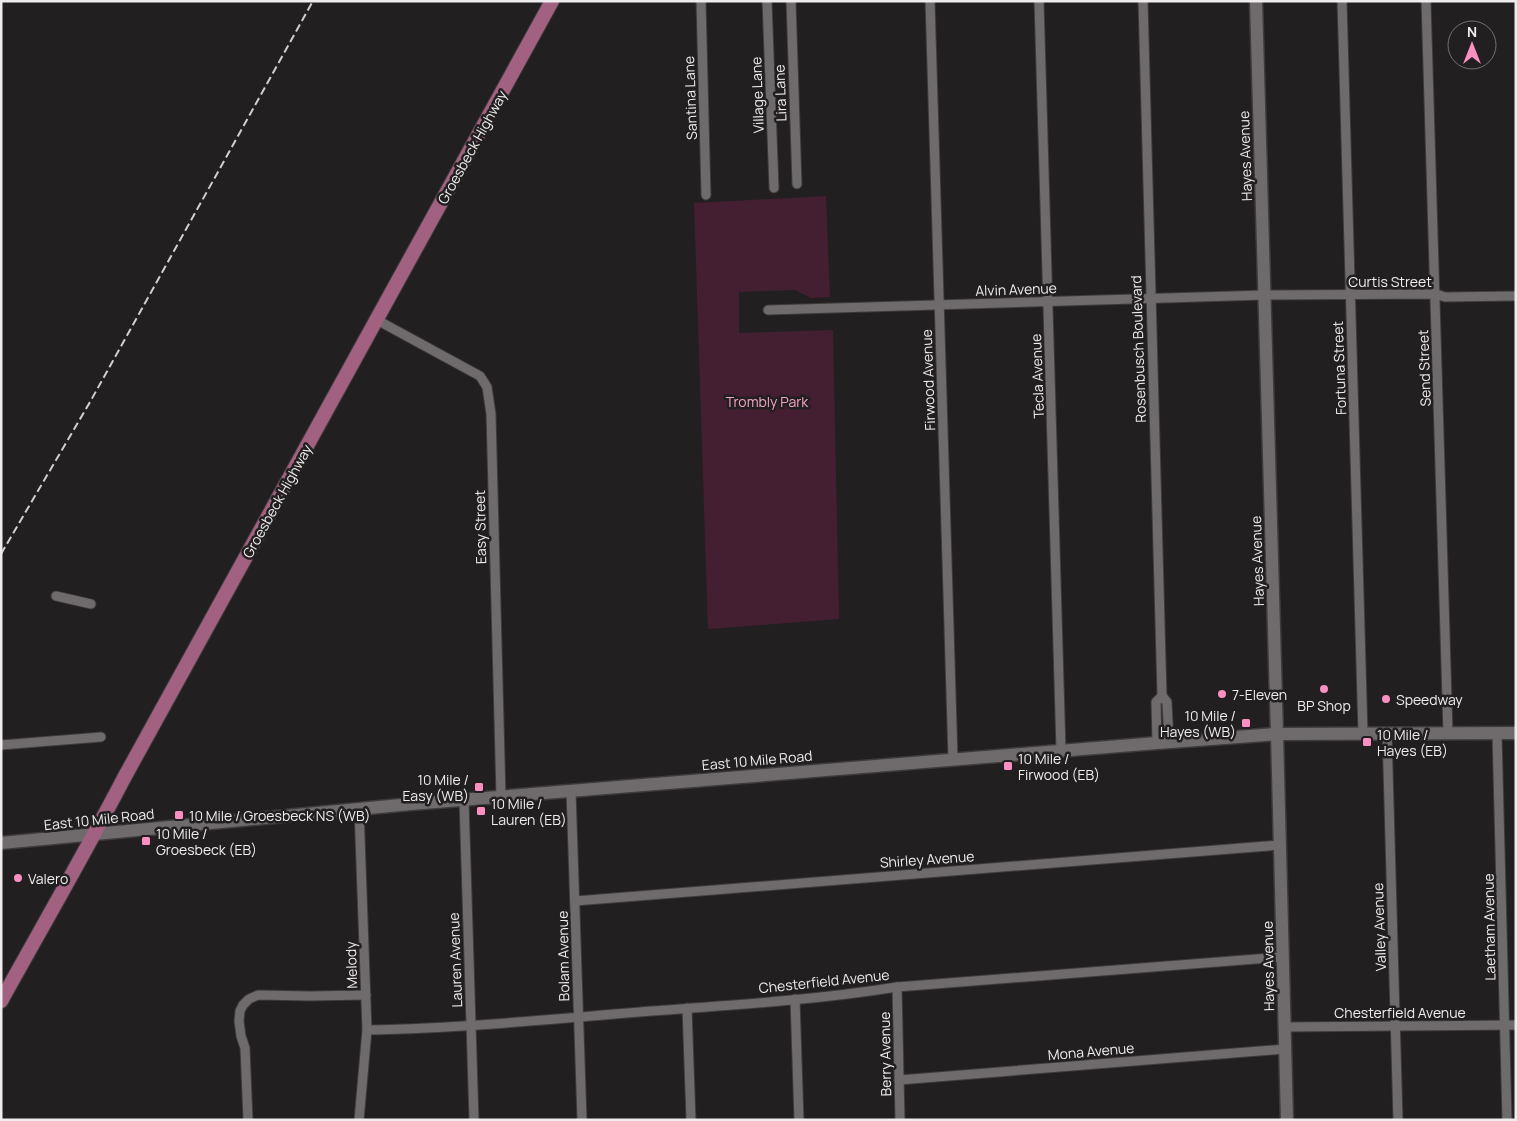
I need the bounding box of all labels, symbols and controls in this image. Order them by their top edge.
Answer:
north arrow [1447,20,1497,70]
text: N [1467,22,1477,41]
street label: Santina Lane [679,56,701,140]
street label: Village Lane [746,56,768,134]
street label: Lira Lane [770,64,790,122]
street label: Groesbeck Highway [433,86,511,207]
street label: Hayes Avenue [1234,111,1256,201]
street label: Curtis Street [1348,272,1432,291]
street label: Rosenbusch Boulevard [1126,275,1150,423]
street label: Alvin Avenue [975,278,1057,300]
street label: Fortuna Street [1328,320,1350,415]
street label: Firwood Avenue [917,329,939,431]
street label: Send Street [1413,329,1435,407]
street label: Tecla Avenue [1026,333,1048,419]
park label: Trombly Park [726,392,809,411]
street label: Groesbeck Highway [238,440,316,561]
street label: Easy Street [470,489,490,564]
street label: Hayes Avenue [1246,516,1268,606]
marker: BP Shop [1318,683,1330,695]
place label: 7-Eleven [1232,685,1287,704]
marker: 7-Eleven [1216,688,1228,700]
place label: Speedway [1396,690,1463,709]
marker: Speedway [1380,693,1392,705]
place label: BP Shop [1297,696,1351,715]
place label: 10 Mile / Hayes (WB) [1160,706,1236,741]
marker: 10 Mile / Hayes (WB) [1240,717,1252,729]
place label: 10 Mile / Hayes (EB) [1377,725,1448,760]
marker: 10 Mile / Hayes (EB) [1361,736,1373,748]
street label: East 10 Mile Road [701,746,813,774]
place label: 10 Mile / Firwood (EB) [1018,749,1100,784]
marker: 10 Mile / Firwood (EB) [1002,760,1014,772]
place label: 10 Mile / Easy (WB) [402,770,469,805]
marker: 10 Mile / Easy (WB) [473,781,485,793]
place label: 10 Mile / Lauren (EB) [491,794,567,829]
street label: East 10 Mile Road [43,804,155,834]
marker: 10 Mile / Lauren (EB) [475,805,487,817]
place label: 10 Mile / Groesbeck NS (WB) [189,806,371,825]
marker: 10 Mile / Groesbeck NS (WB) [173,809,185,821]
place label: 10 Mile / Groesbeck (EB) [156,824,257,859]
marker: 10 Mile / Groesbeck (EB) [140,835,152,847]
street label: Shirley Avenue [879,846,975,872]
place label: Valero [28,869,68,888]
marker: Valero [12,872,24,884]
street label: Laetham Avenue [1479,873,1499,981]
street label: Valley Avenue [1368,883,1390,971]
street label: Bolam Avenue [553,911,573,1001]
street label: Lauren Avenue [444,912,466,1008]
street label: Hayes Avenue [1258,921,1278,1011]
street label: Melody [341,940,361,989]
street label: Chesterfield Avenue [758,965,890,997]
street label: Chesterfield Avenue [1334,1003,1466,1022]
street label: Berry Avenue [875,1011,895,1097]
street label: Mona Avenue [1047,1038,1135,1064]

